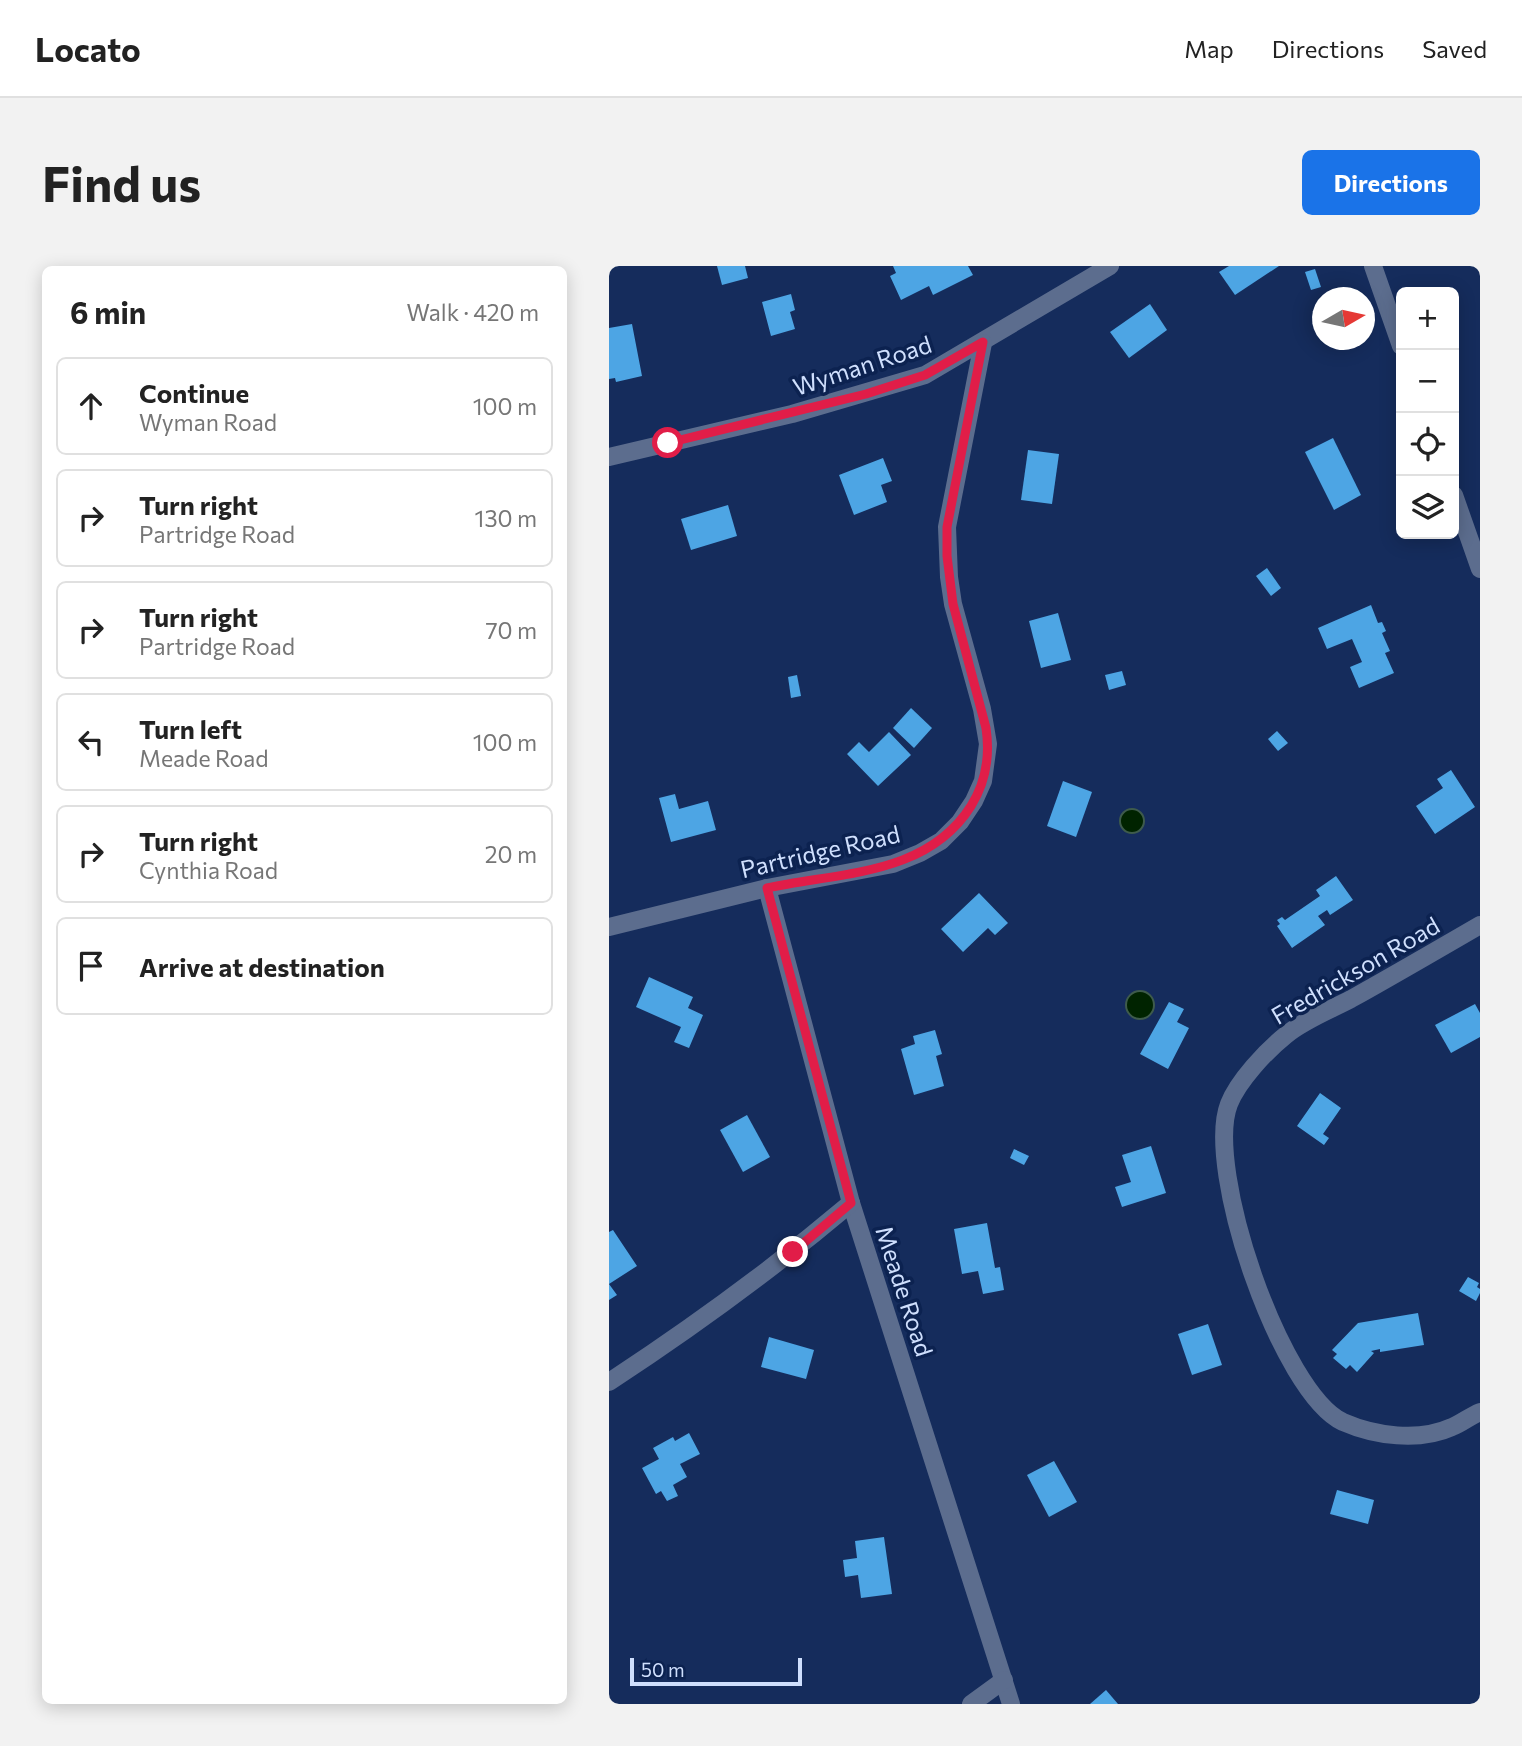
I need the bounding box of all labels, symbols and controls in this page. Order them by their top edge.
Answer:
text: Locato [35,28,141,69]
text: Map [1184,34,1234,63]
text: Directions [1272,34,1384,63]
text: Saved [1422,34,1487,63]
button: Directions [1302,150,1480,215]
text: Find us [42,152,201,212]
north arrow [1312,287,1375,350]
map controls [1396,287,1459,539]
button: + [1396,287,1459,350]
text: 6 min [70,293,146,330]
text: Walk · 420 m [407,298,539,326]
street label: Wyman Road [789,329,935,401]
button: − [1396,350,1459,413]
text: Continue [139,377,249,408]
icon: ahead [72,387,110,425]
text: 100 m [473,392,537,420]
text: Wyman Road [139,408,277,436]
button: locate [1396,413,1459,476]
route start [652,427,683,458]
button: layers [1396,476,1459,539]
text: Turn right [139,489,258,520]
icon: right [72,499,110,537]
text: 130 m [475,504,537,532]
text: Partridge Road [139,520,295,548]
text: Turn right [139,601,258,632]
icon: right [72,611,110,649]
text: 70 m [485,616,537,644]
text: Partridge Road [139,632,295,660]
text: Turn left [139,713,242,744]
icon: left [72,723,110,761]
text: 100 m [473,728,537,756]
text: Meade Road [139,744,269,772]
street label: Partridge Road [737,819,903,883]
text: Turn right [139,825,258,856]
icon: right [72,835,110,873]
text: 20 m [485,840,537,868]
text: Cynthia Road [139,856,278,884]
street label: Fredrickson Road [1266,910,1444,1030]
icon: arrive [72,947,110,985]
text: Arrive at destination [139,951,385,982]
street label: Meade Road [870,1222,940,1360]
route end [777,1236,808,1267]
scale bar [630,1655,801,1687]
text: 50 m [641,1658,685,1681]

